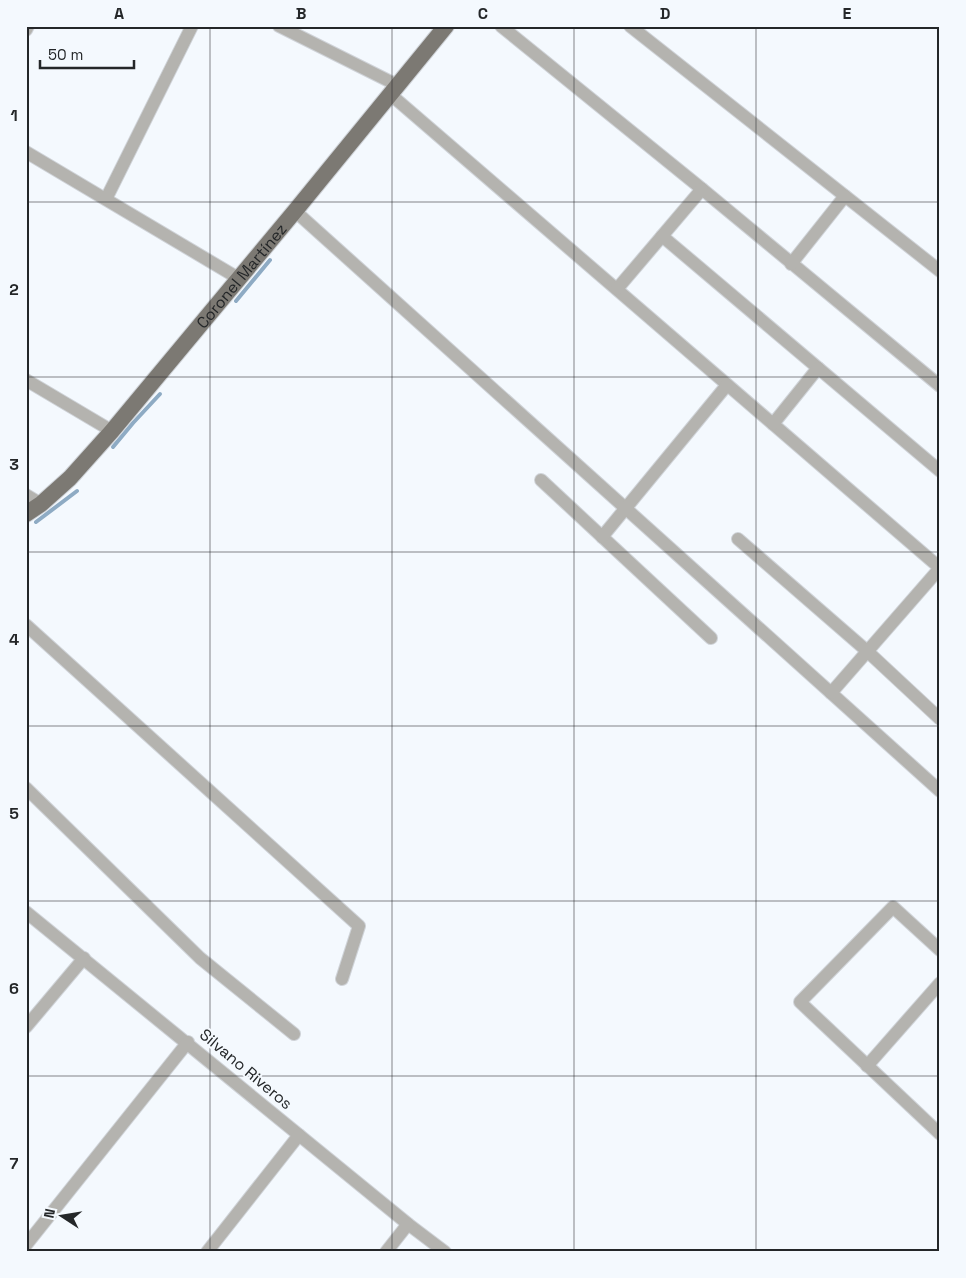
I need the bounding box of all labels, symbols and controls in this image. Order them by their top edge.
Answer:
text: A [114,3,124,24]
text: B [296,3,306,24]
text: C [478,3,488,24]
text: D [660,3,670,24]
text: E [843,3,852,24]
scale bar [40,38,134,70]
text: 50 m [48,45,83,64]
text: 1 [10,105,18,126]
street label: Coronel Martínez [191,219,291,333]
text: 2 [9,279,19,300]
text: 3 [9,454,19,475]
text: 4 [9,629,19,650]
text: 5 [9,803,19,824]
text: 6 [9,978,19,999]
street label: Silvano Riveros [195,1024,297,1114]
text: 7 [10,1153,19,1174]
north arrow [38,1190,88,1240]
text: N [40,1207,59,1220]

